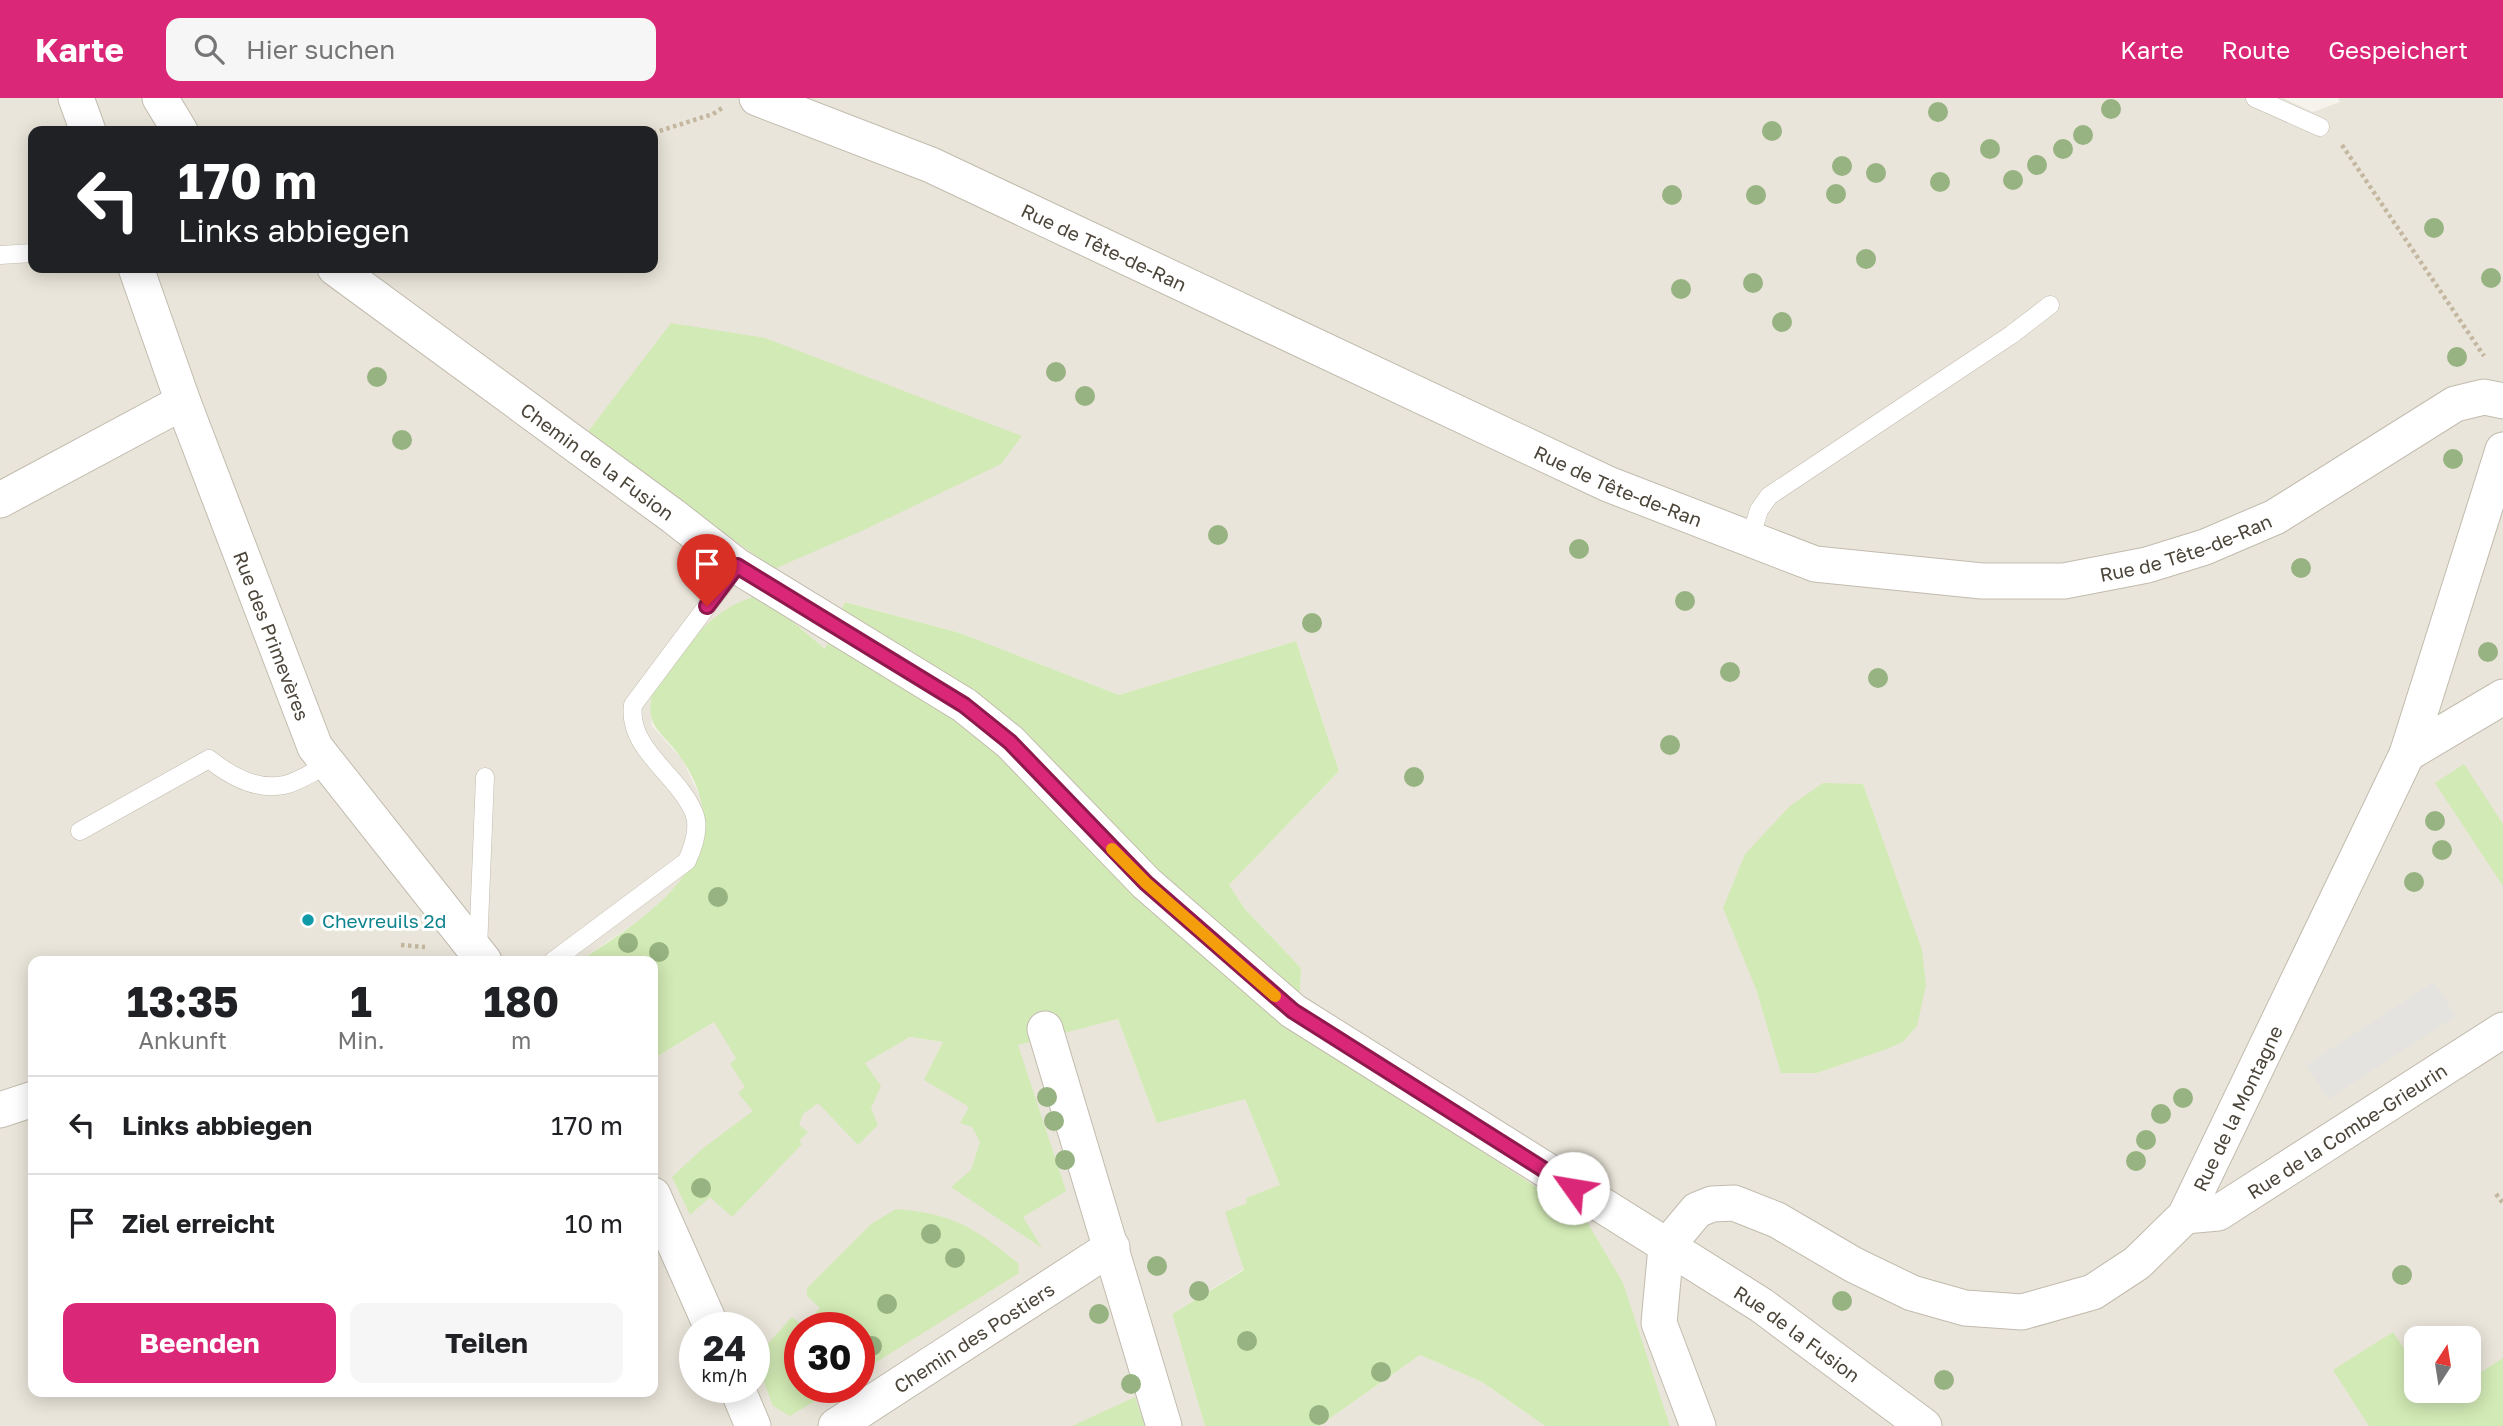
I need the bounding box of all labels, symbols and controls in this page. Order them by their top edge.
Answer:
search box [166,18,656,81]
text: Karte [35,30,124,69]
icon: search [190,30,228,68]
text: Hier suchen [246,34,395,65]
text: Karte [2120,35,2184,64]
text: Route [2222,35,2290,64]
text: Gespeichert [2328,35,2468,64]
text: 170 m [178,151,317,210]
icon: left [63,154,154,245]
street label: Rue de Tête-de-Ran [1018,198,1191,295]
text: Links abbiegen [178,211,410,249]
street label: Chemin de la Fusion [517,397,679,525]
street label: Rue de Tête-de-Ran [1531,440,1706,531]
street label: Rue de Tête-de-Ran [2098,508,2275,585]
pin [677,534,737,606]
icon: arrive [688,545,726,583]
street label: Rue des Primevères [230,548,315,723]
place label: Chevreuils 2d [322,909,446,932]
marker: Chevreuils 2d [300,912,316,928]
text: 13:35 [127,976,239,1026]
text: 1 [350,976,372,1026]
text: 180 [483,976,559,1026]
street label: Rue de la Montagne [2187,1021,2286,1194]
text: Ankunft [139,1026,227,1054]
text: Min. [338,1026,385,1054]
text: m [511,1026,531,1054]
street label: Rue de la Combe-Grieurin [2243,1058,2451,1203]
icon: left [63,1106,101,1144]
text: Links abbiegen [122,1110,312,1141]
text: 170 m [551,1110,623,1141]
position arrow [1536,1151,1610,1225]
icon: arrive [63,1204,101,1242]
text: Ziel erreicht [122,1208,275,1239]
text: 10 m [565,1208,623,1239]
street label: Chemin des Postiers [889,1276,1058,1397]
street label: Rue de la Fusion [1730,1280,1865,1386]
button: Beenden [63,1303,336,1383]
button: Teilen [350,1303,623,1383]
speed limit sign: 30 [784,1312,875,1403]
north arrow [2404,1326,2482,1404]
map controls [2404,1326,2481,1403]
text: 24 [703,1327,746,1369]
text: km/h [702,1364,747,1386]

